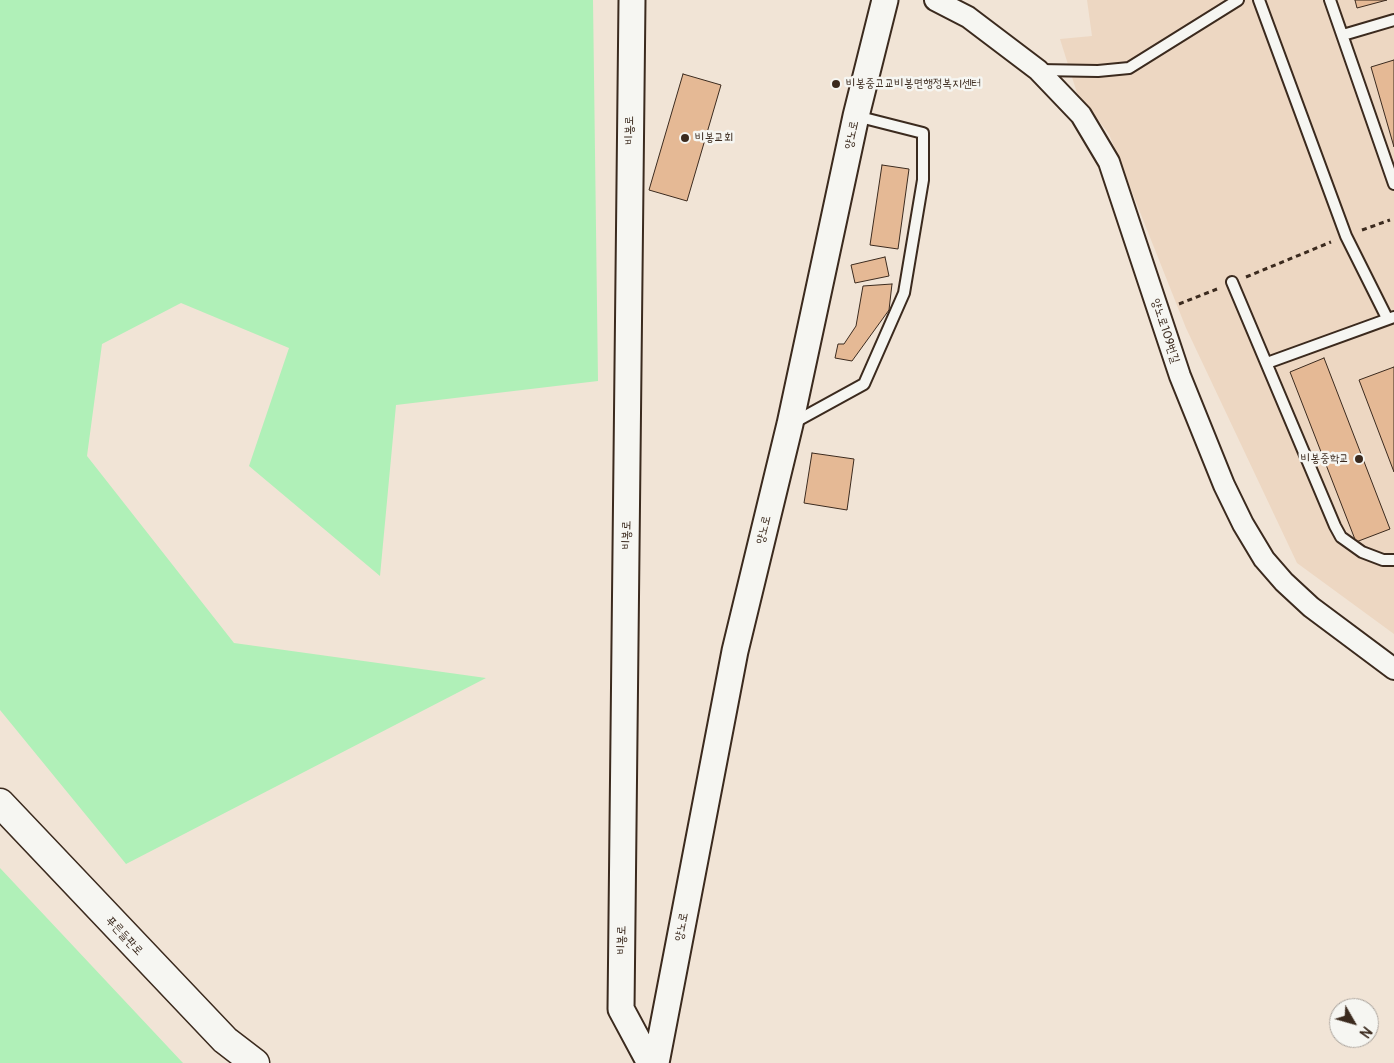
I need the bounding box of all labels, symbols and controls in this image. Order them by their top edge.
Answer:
place label: 비봉중고교비봉면행정복지센터 [846,77,981,91]
marker: 비봉중고교비봉면행정복지센터 [830,78,842,90]
street label: 비봉로 [623,116,637,144]
street label: 양노로 [842,119,862,151]
place label: 비봉교회 [695,131,734,145]
marker: 비봉교회 [679,132,691,144]
street label: 양노로109번길 [1148,297,1182,365]
place label: 비봉중학교 [1301,452,1349,466]
marker: 비봉중학교 [1353,453,1365,465]
street label: 양노로 [754,514,774,546]
street label: 비봉로 [620,520,634,550]
street label: 양노로 [672,911,692,943]
street label: 푸른들판로 [102,913,146,959]
street label: 비봉로 [615,925,629,955]
north arrow [1329,998,1379,1048]
text: N [1356,1023,1375,1041]

